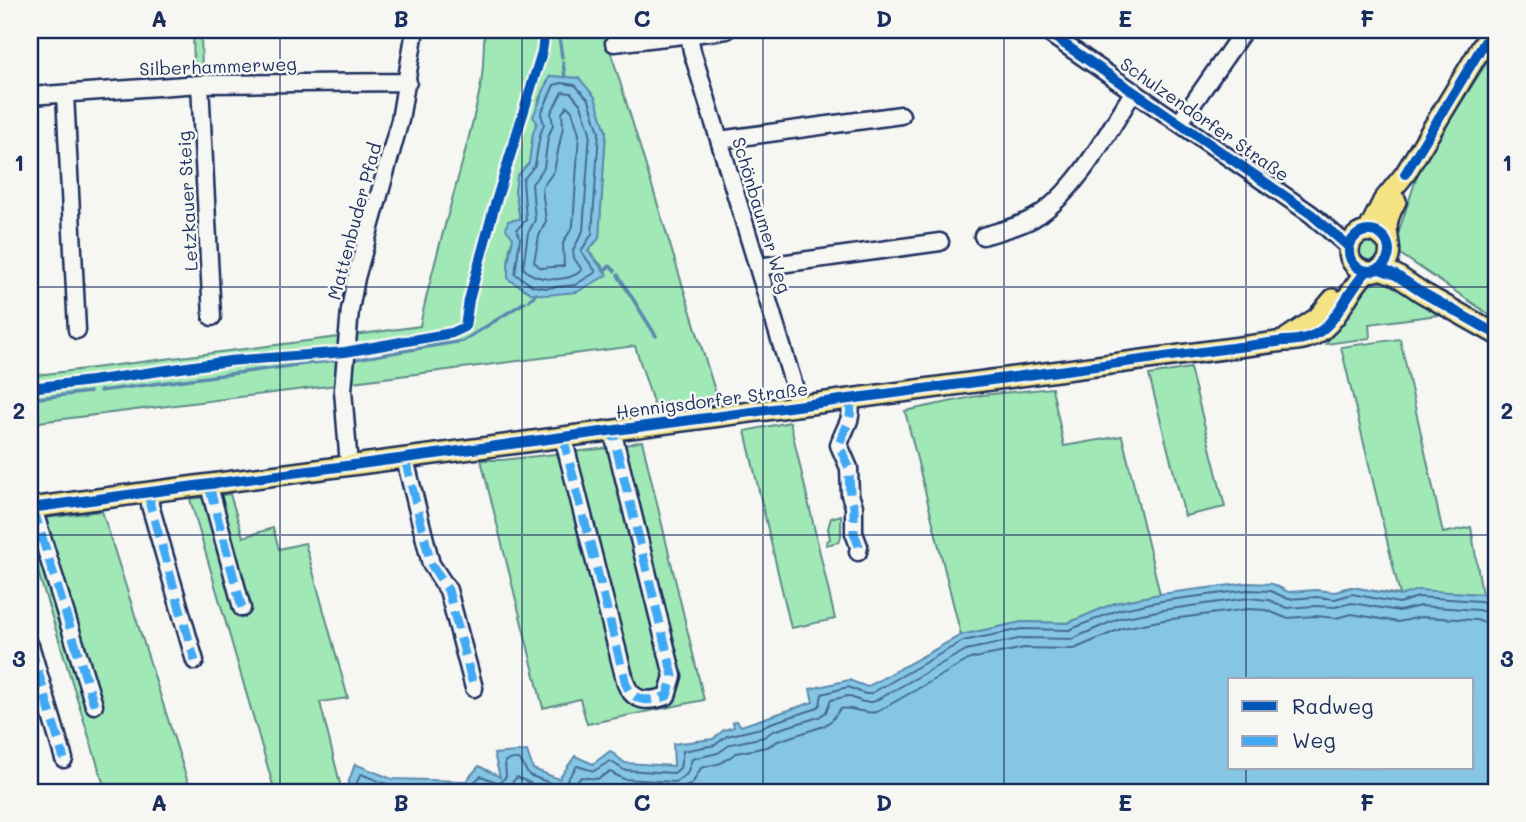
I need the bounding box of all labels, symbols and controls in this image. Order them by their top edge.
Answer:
text: A [151,3,167,33]
text: B [393,3,409,33]
text: C [633,3,651,33]
text: D [876,3,892,33]
text: E [1118,3,1132,33]
text: F [1360,3,1374,33]
street label: Silberhammerweg [139,51,297,81]
street label: Schulzendorfer Straße [1116,51,1294,187]
street label: Letzkauer Steig [171,130,203,272]
street label: Schönbaumer Weg [727,134,797,296]
street label: Mattenbuder Pfad [321,140,387,302]
text: 1 [14,147,24,177]
text: 1 [1502,147,1512,177]
street label: Hennigsdorfer Straße [614,376,810,424]
text: 2 [13,395,25,425]
text: 2 [1501,395,1513,425]
text: 3 [12,643,26,673]
text: 3 [1500,643,1514,673]
legend [1228,678,1474,770]
text: Radweg [1292,692,1373,719]
text: Weg [1292,726,1336,753]
text: A [151,787,167,817]
text: B [393,787,409,817]
text: C [633,787,651,817]
text: D [876,787,892,817]
text: E [1118,787,1132,817]
text: F [1360,787,1374,817]

